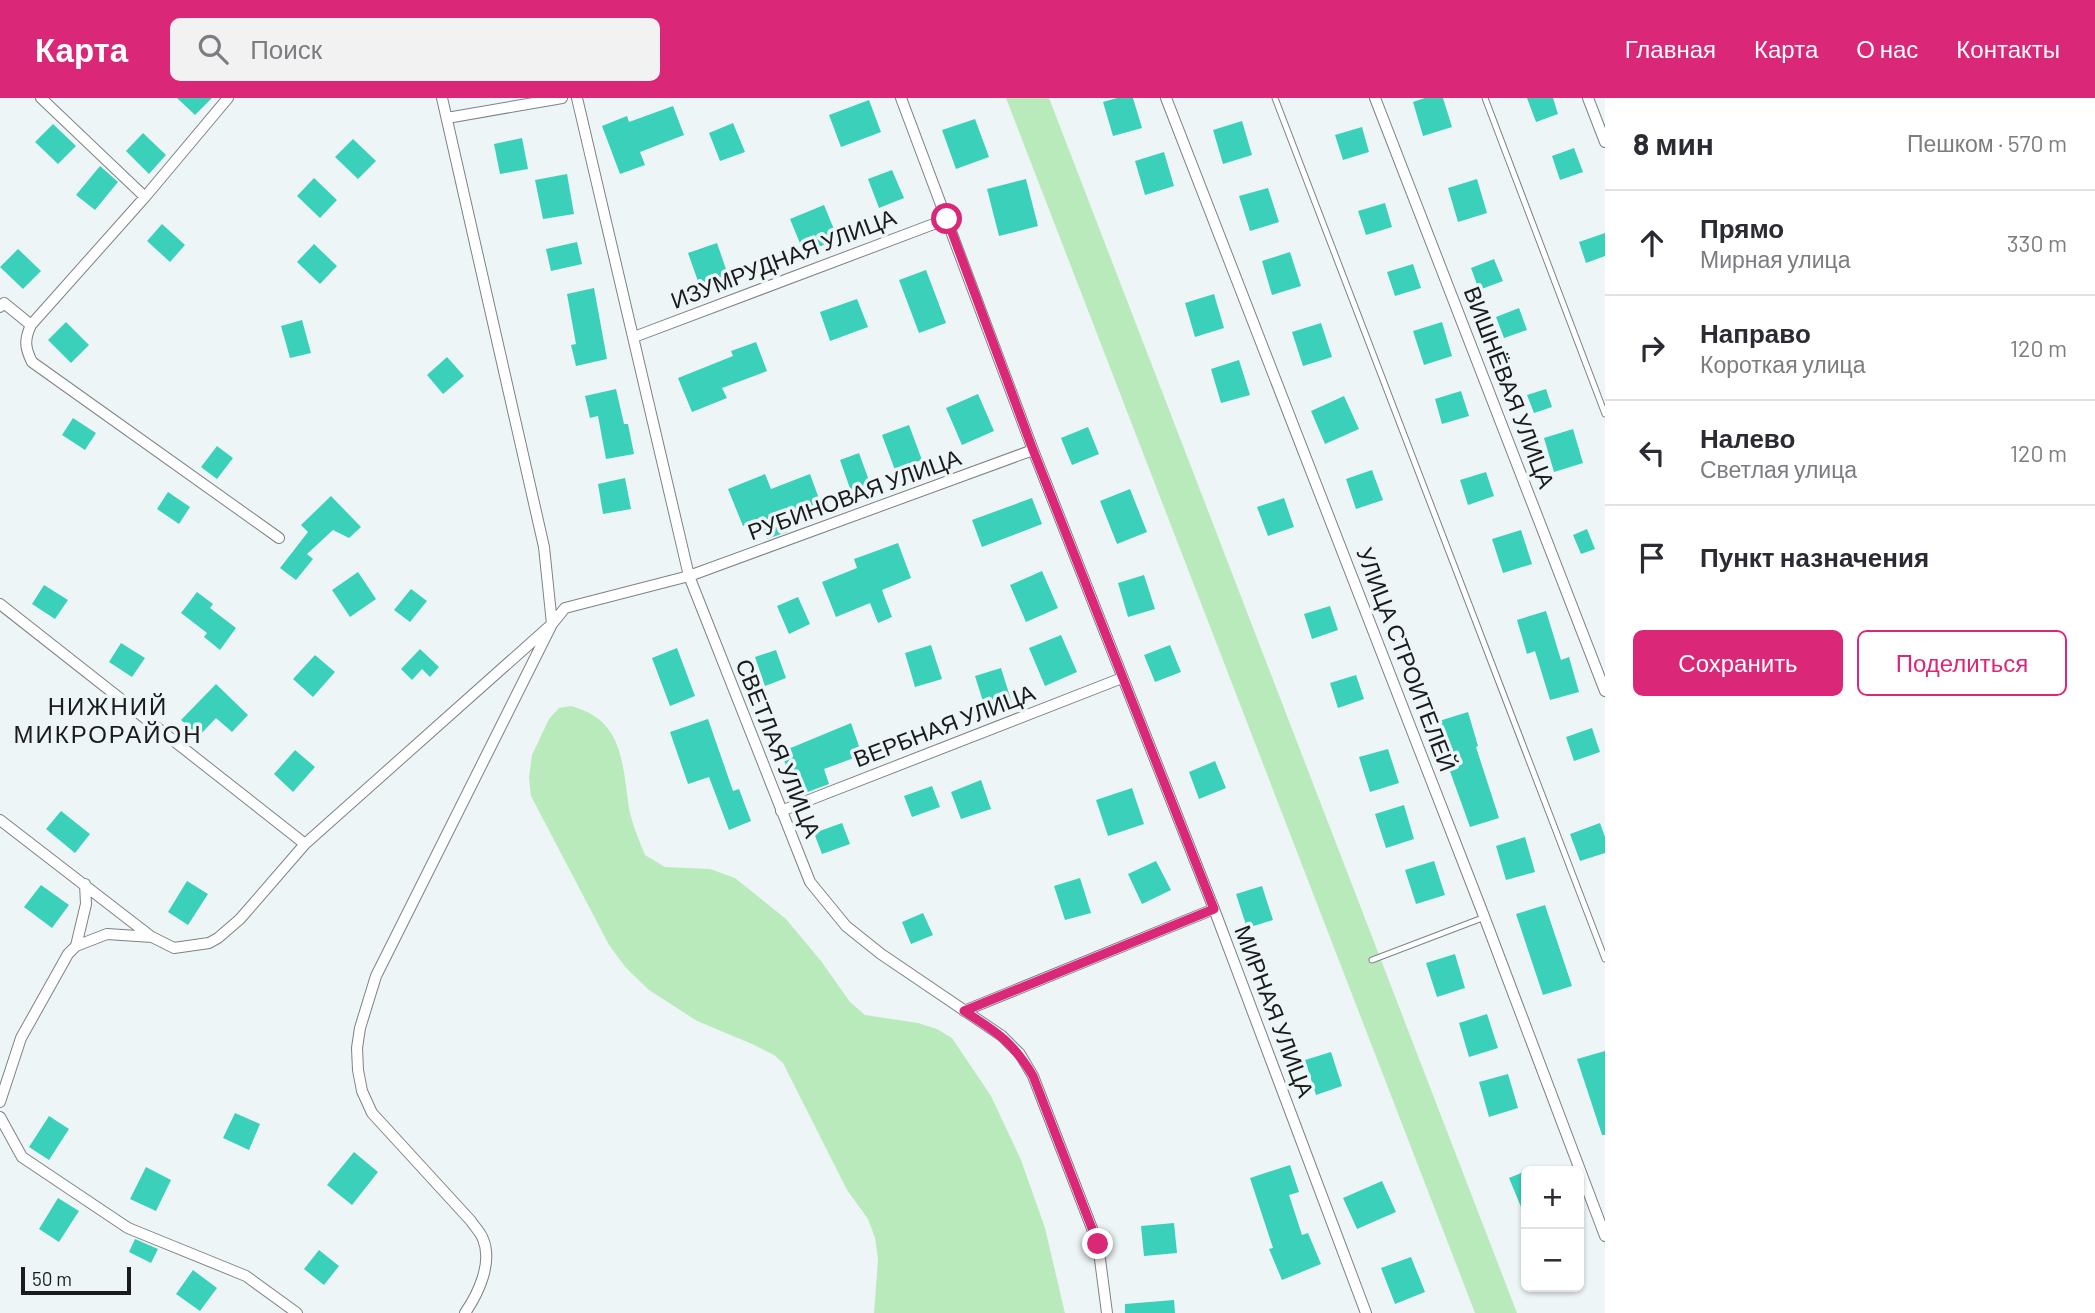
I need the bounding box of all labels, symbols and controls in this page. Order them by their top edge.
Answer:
search box [170,18,660,81]
text: Карта [35,29,128,69]
icon: search [194,30,232,68]
text: Поиск [250,33,322,64]
text: Главная [1625,34,1716,63]
text: Карта [1754,34,1818,63]
text: О нас [1856,34,1918,63]
text: Контакты [1956,34,2060,63]
text: 8 мин [1633,125,1714,161]
text: Пешком · 570 m [1907,129,2067,157]
street label: ИЗУМРУДНАЯ УЛИЦА [666,202,900,314]
route start [931,203,962,234]
text: Прямо [1700,212,1784,243]
icon: ahead [1633,224,1671,262]
text: 330 m [2007,229,2067,257]
text: Мирная улица [1700,245,1851,273]
street label: ВИШНЁВАЯ УЛИЦА [1459,282,1562,492]
text: Направо [1700,317,1811,348]
icon: right [1633,329,1671,367]
text: 120 m [2010,334,2067,362]
text: Короткая улица [1700,350,1865,378]
text: Налево [1700,422,1795,453]
icon: left [1633,434,1671,472]
text: 120 m [2010,439,2067,467]
street label: РУБИНОВАЯ УЛИЦА [744,442,965,546]
text: Светлая улица [1700,455,1857,483]
icon: arrive [1633,539,1671,577]
text: Пункт назначения [1700,541,1929,572]
street label: УЛИЦА СТРОИТЕЛЕЙ [1351,543,1463,775]
button: Сохранить [1633,630,1843,696]
button: Поделиться [1857,630,2067,696]
street label: СВЕТЛАЯ УЛИЦА [730,655,828,842]
street label: ВЕРБНАЯ УЛИЦА [849,677,1039,772]
district label: НИЖНИЙ МИКРОРАЙОН [13,691,203,748]
street label: МИРНАЯ УЛИЦА [1229,921,1321,1102]
map controls [1521,1166,1584,1292]
button: + [1521,1166,1584,1229]
route end [1082,1228,1113,1259]
button: − [1521,1229,1584,1292]
scale bar [21,1264,131,1296]
text: 50 m [32,1267,72,1290]

